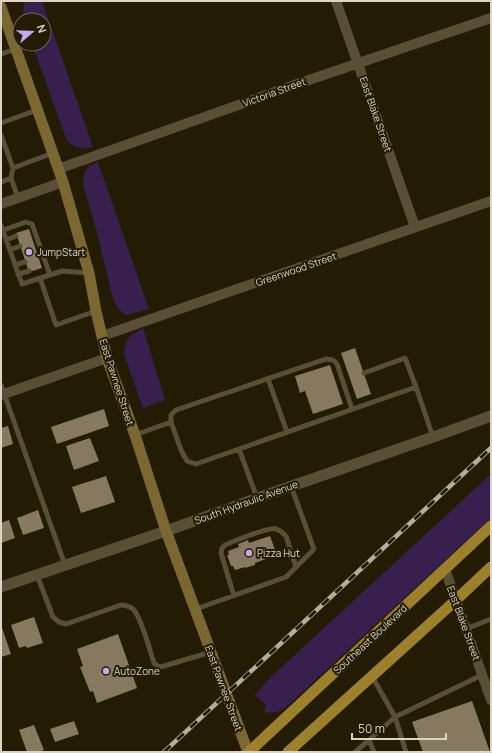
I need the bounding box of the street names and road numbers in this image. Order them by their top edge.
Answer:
street label: Victoria Street [240,74,308,110]
street label: East Blake Street [357,75,395,153]
street label: Greenwood Street [254,249,338,289]
street label: East Pawnee Street [96,337,138,427]
street label: South Hydraulic Avenue [192,477,300,527]
street label: East Blake Street [444,584,484,662]
street label: Southeast Boulevard [330,601,410,677]
street label: East Pawnee Street [202,643,246,733]

